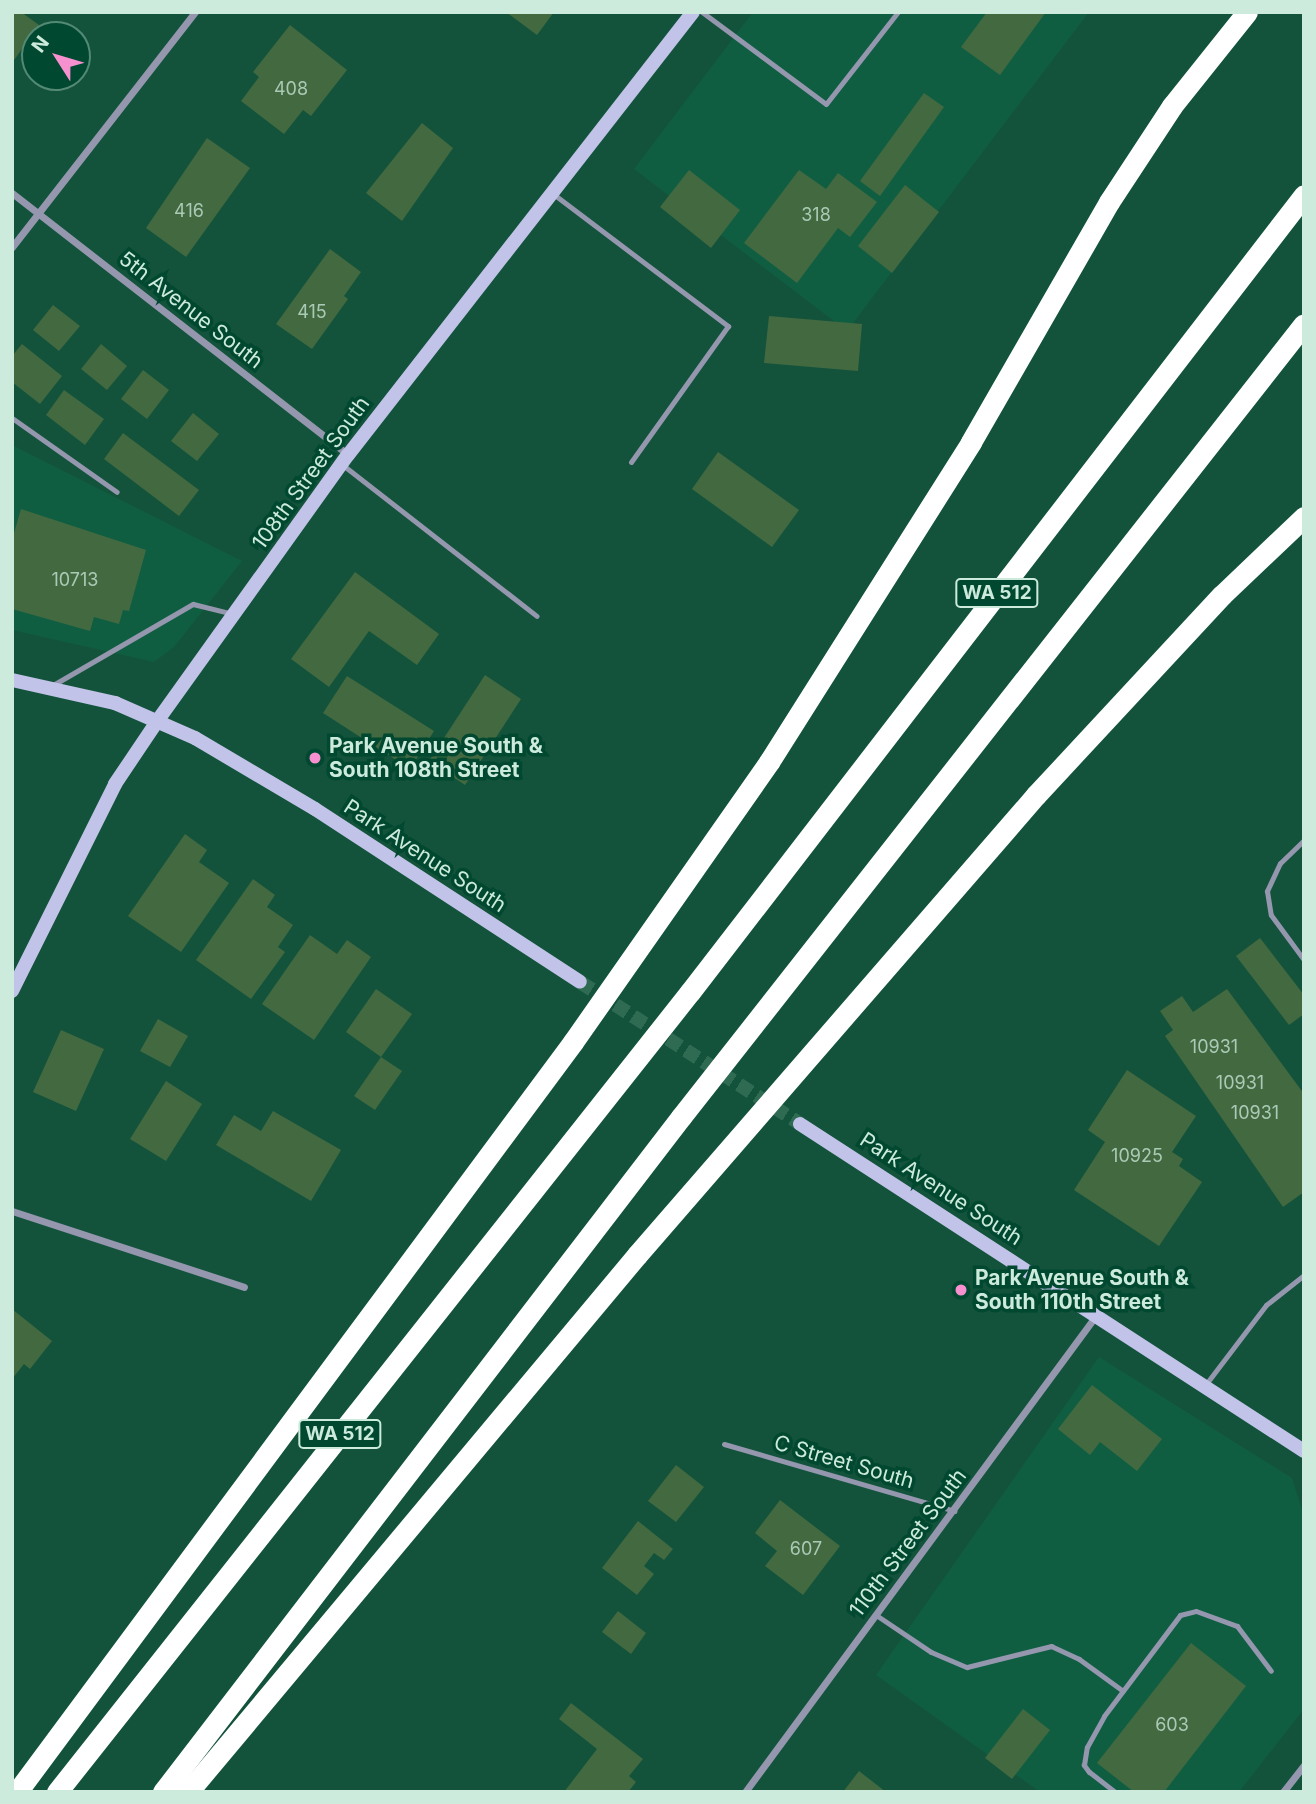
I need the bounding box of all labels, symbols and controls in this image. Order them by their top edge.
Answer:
north arrow [21,21,91,91]
text: N [27,32,54,57]
house number: 408 [274,78,308,100]
house number: 416 [174,200,204,222]
house number: 318 [801,204,831,226]
street label: 5th Avenue South [114,246,268,374]
house number: 415 [297,301,327,323]
street label: 108th Street South [247,392,375,554]
house number: 10713 [52,569,98,591]
road number: WA 512 [955,578,1039,608]
place label: Park Avenue South & South 108th Street [329,733,543,783]
marker: Park Avenue South & South 108th Street [307,750,323,766]
street label: Park Avenue South [339,794,511,918]
house number: 10931 [1190,1036,1238,1058]
house number: 10931 [1216,1072,1264,1094]
house number: 10931 [1231,1102,1279,1124]
street label: Park Avenue South [855,1127,1027,1251]
house number: 10925 [1111,1145,1163,1167]
place label: Park Avenue South & South 110th Street [975,1265,1189,1315]
marker: Park Avenue South & South 110th Street [953,1282,969,1298]
road number: WA 512 [298,1418,382,1450]
street label: C Street South [771,1430,917,1494]
street label: 110th Street South [844,1464,972,1622]
house number: 607 [790,1538,822,1560]
house number: 603 [1155,1714,1189,1736]

